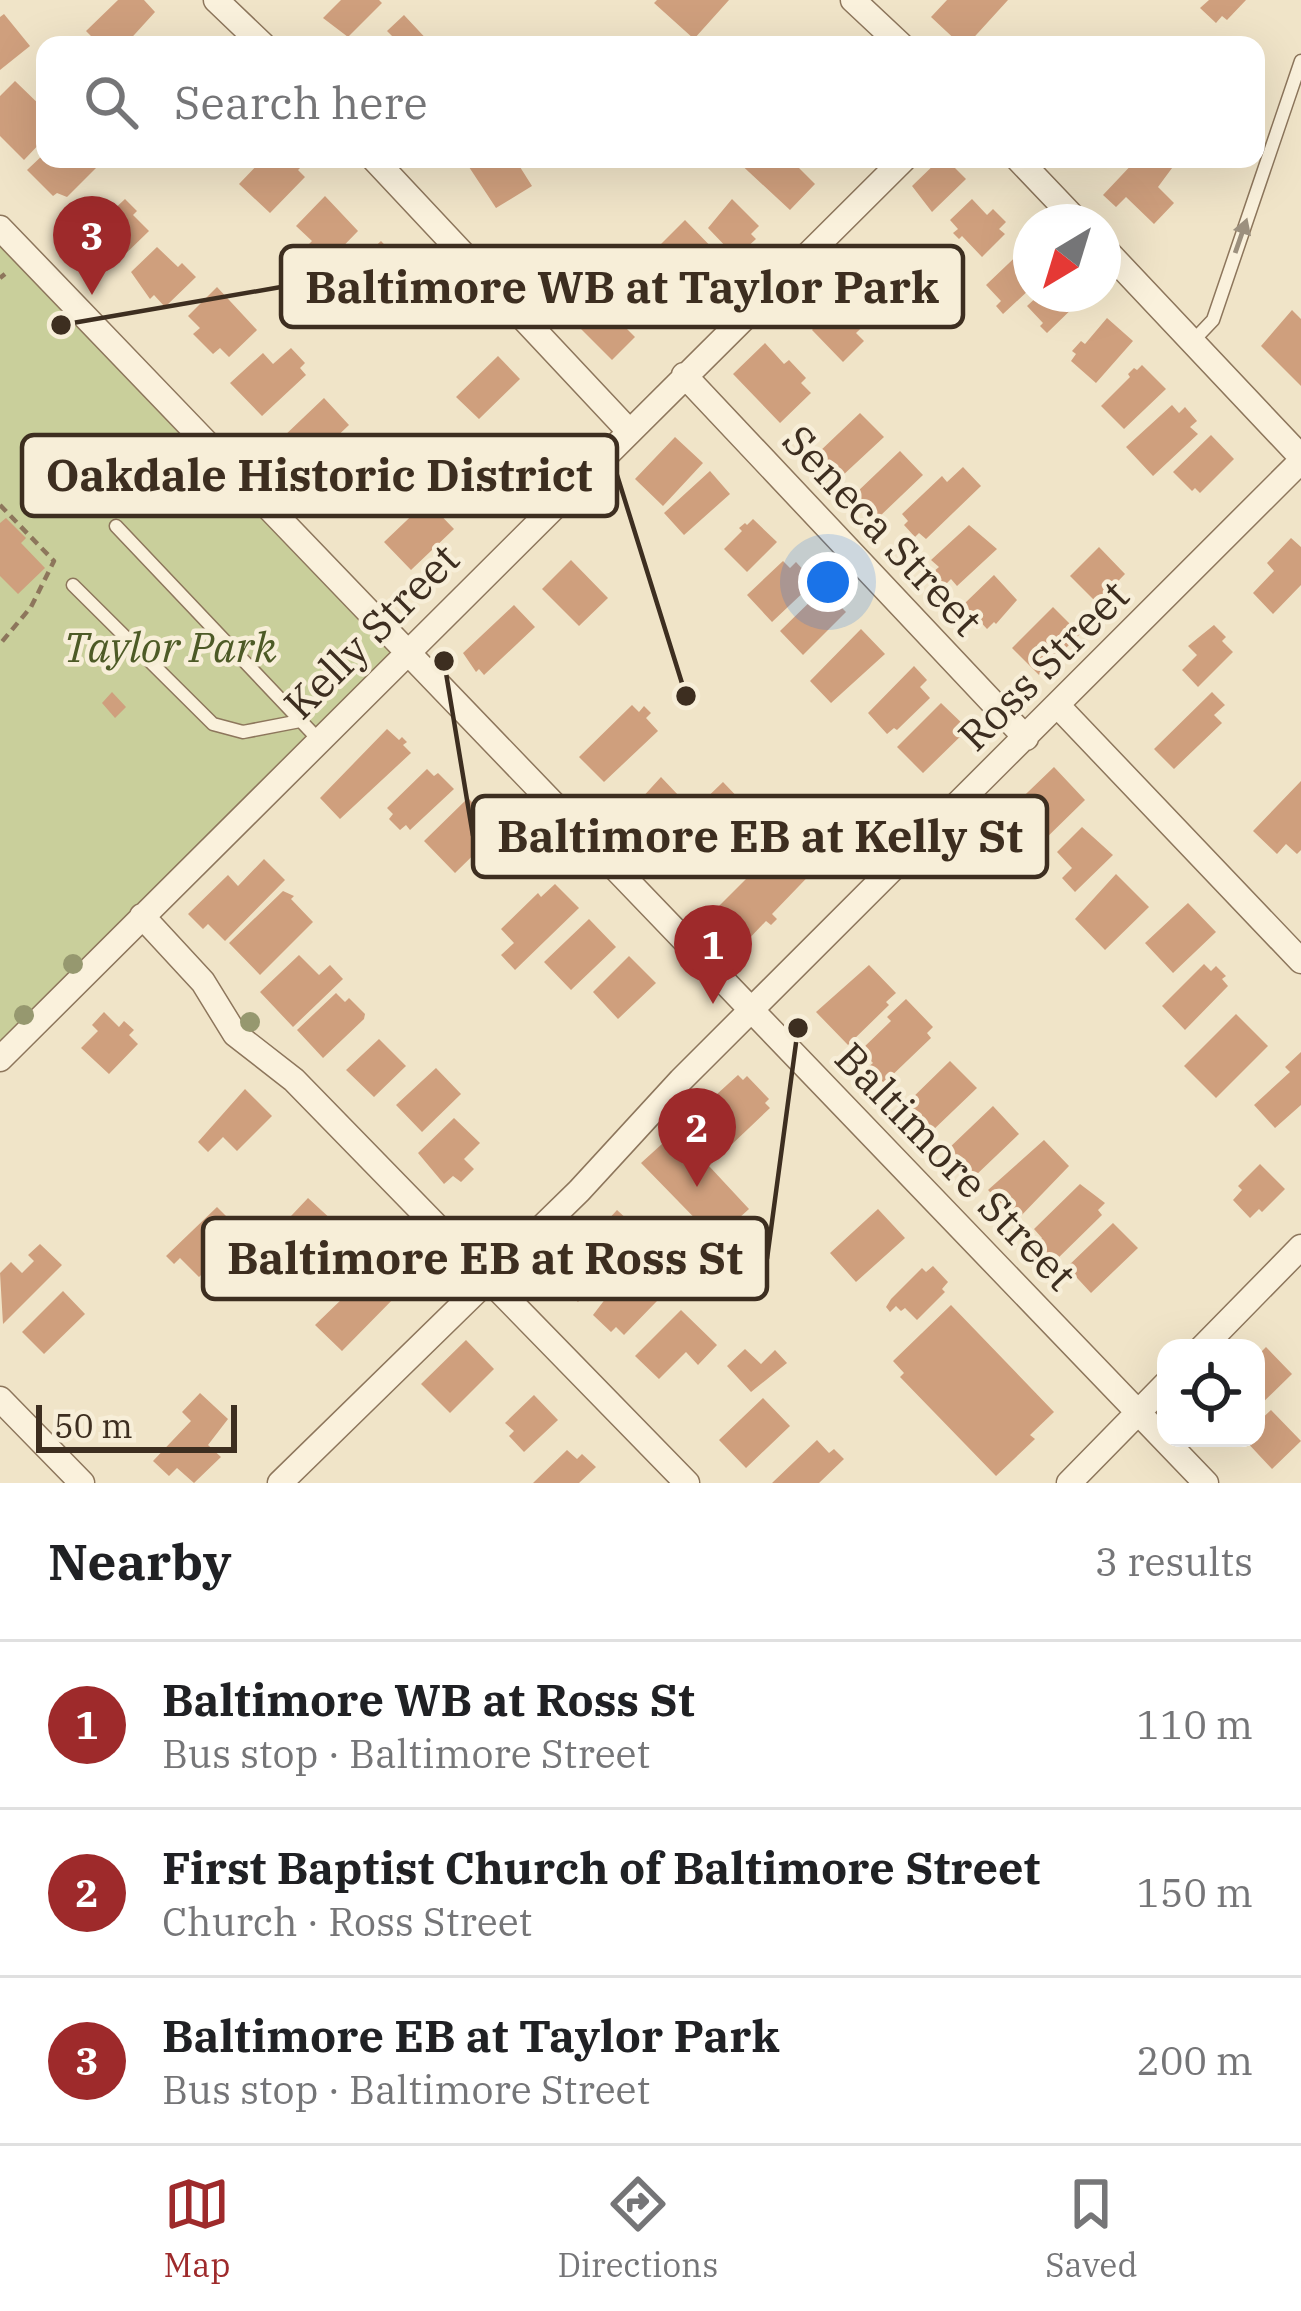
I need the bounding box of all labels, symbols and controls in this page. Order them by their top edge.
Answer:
search box [36,36,1265,168]
icon: search [78,69,144,135]
text: Search here [174,73,428,131]
pin: 3 [53,196,131,295]
north arrow [1013,204,1121,312]
one-way arrow [1233,218,1251,254]
callout: Baltimore WB at Taylor Park [281,246,963,327]
text: Baltimore WB at Taylor Park [305,257,939,315]
street label: Seneca Street [771,413,995,647]
callout: Oakdale Historic District [22,435,617,516]
text: Oakdale Historic District [45,445,593,503]
street label: Kelly Street [271,531,471,731]
your location [798,552,858,612]
street label: Ross Street [946,568,1140,762]
park label: Taylor Park [64,619,277,674]
callout: Baltimore EB at Kelly St [473,796,1047,877]
text: Baltimore EB at Kelly St [497,806,1023,864]
pin: 1 [674,905,752,1004]
street label: Baltimore Street [824,1030,1088,1302]
pin: 2 [658,1088,736,1187]
callout: Baltimore EB at Ross St [203,1218,767,1299]
text: Baltimore EB at Ross St [227,1228,743,1286]
map controls [1157,1339,1265,1447]
button: locate [1157,1339,1265,1447]
scale bar [36,1399,237,1452]
text: 50 m [54,1404,133,1447]
text: Nearby [48,1528,232,1594]
text: 3 results [1095,1536,1253,1587]
text: Baltimore WB at Ross St [162,1670,695,1728]
text: 1 [75,1699,99,1750]
text: 110 m [1137,1699,1253,1750]
text: Bus stop · Baltimore Street [162,1728,650,1779]
text: First Baptist Church of Baltimore Street [162,1838,1040,1896]
text: 2 [75,1867,99,1918]
text: 150 m [1137,1867,1253,1918]
text: Church · Ross Street [162,1896,532,1947]
text: Baltimore EB at Taylor Park [162,2006,779,2064]
text: 3 [75,2035,99,2086]
text: 200 m [1137,2035,1253,2086]
text: Bus stop · Baltimore Street [162,2064,650,2115]
tab: Map [163,2171,230,2286]
tab: Directions [557,2171,718,2286]
tab: Saved [1045,2171,1138,2286]

